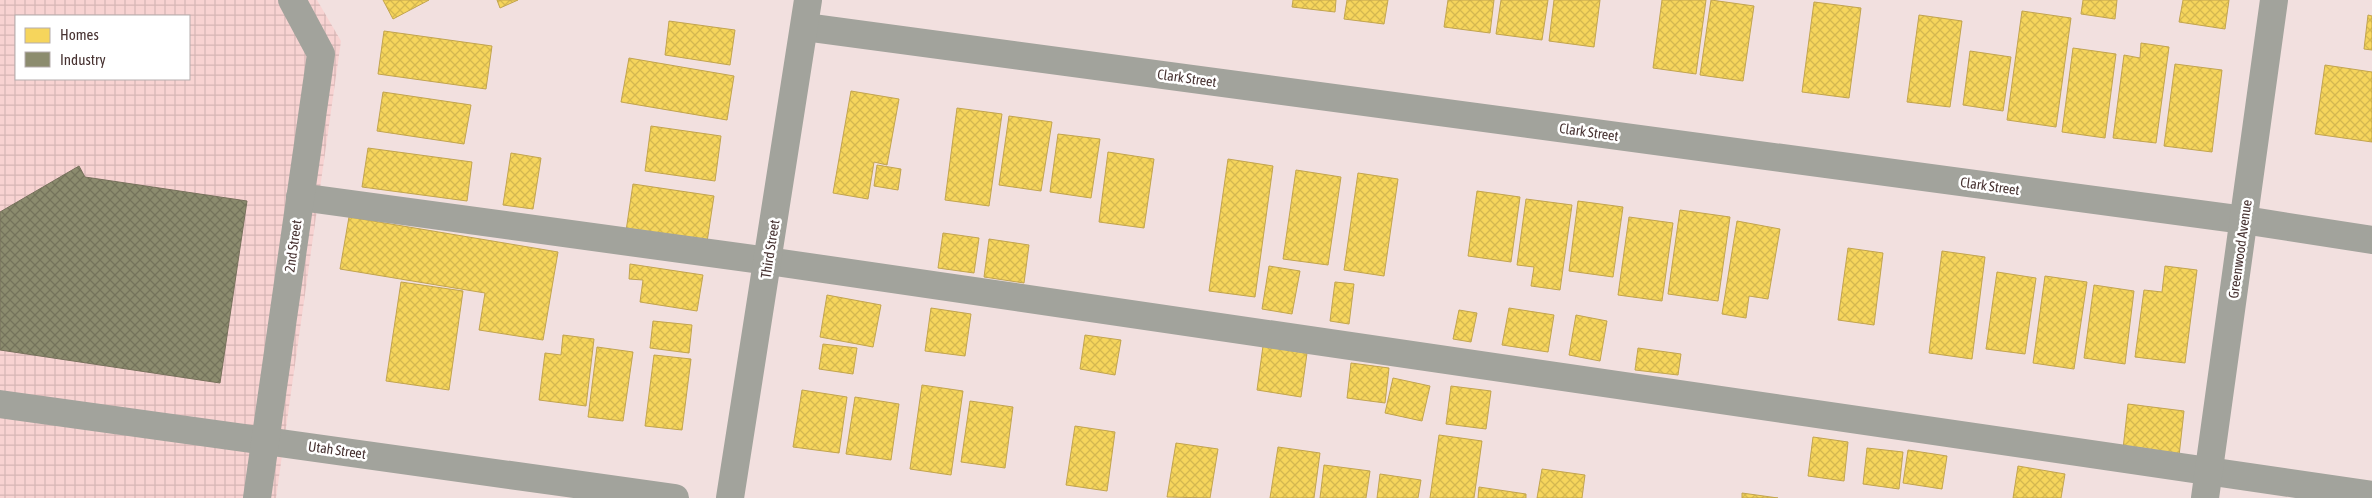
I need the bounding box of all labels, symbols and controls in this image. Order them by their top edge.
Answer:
legend [15,15,190,80]
text: Homes [60,26,99,43]
text: Industry [60,51,106,68]
street label: Clark Street [1156,66,1218,90]
street label: Clark Street [1558,120,1620,144]
street label: Clark Street [1959,174,2021,198]
street label: Greenwood Avenue [2225,199,2255,299]
street label: Third Street [757,218,783,280]
street label: 2nd Street [281,219,305,273]
street label: Utah Street [307,438,367,462]

